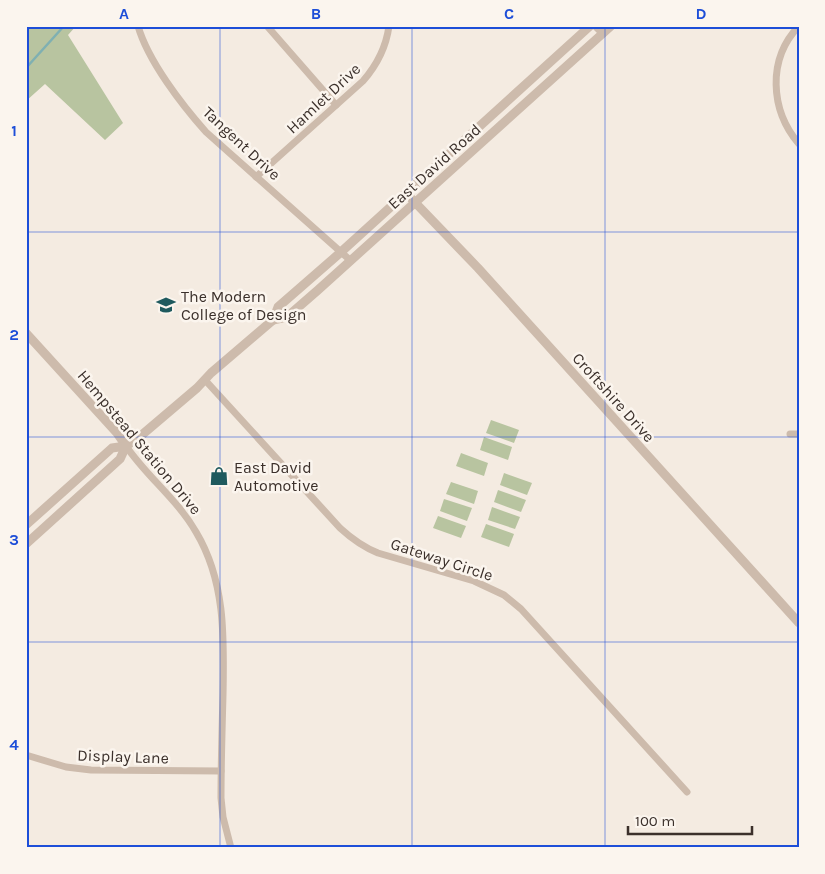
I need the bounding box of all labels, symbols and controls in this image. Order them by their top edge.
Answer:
text: A [119,4,129,23]
text: B [311,4,321,23]
text: C [504,4,514,23]
text: D [696,4,707,23]
street label: Hamlet Drive [282,59,364,137]
street label: Tangent Drive [199,103,284,184]
street label: East David Road [384,120,485,213]
text: 1 [11,121,17,140]
place label: The Modern College of Design [181,287,306,324]
school or university icon: The Modern College of Design [155,294,177,316]
text: 2 [9,325,19,344]
street label: Croftshire Drive [568,349,659,446]
street label: Hempstead Station Drive [74,366,206,518]
place label: East David Automotive [234,458,318,495]
shop icon: East David Automotive [208,465,230,487]
text: 3 [9,530,19,549]
street label: Gateway Circle [388,534,495,585]
text: 4 [9,735,19,754]
street label: Display Lane [77,745,169,768]
scale bar [628,804,751,836]
text: 100 m [635,812,675,830]

